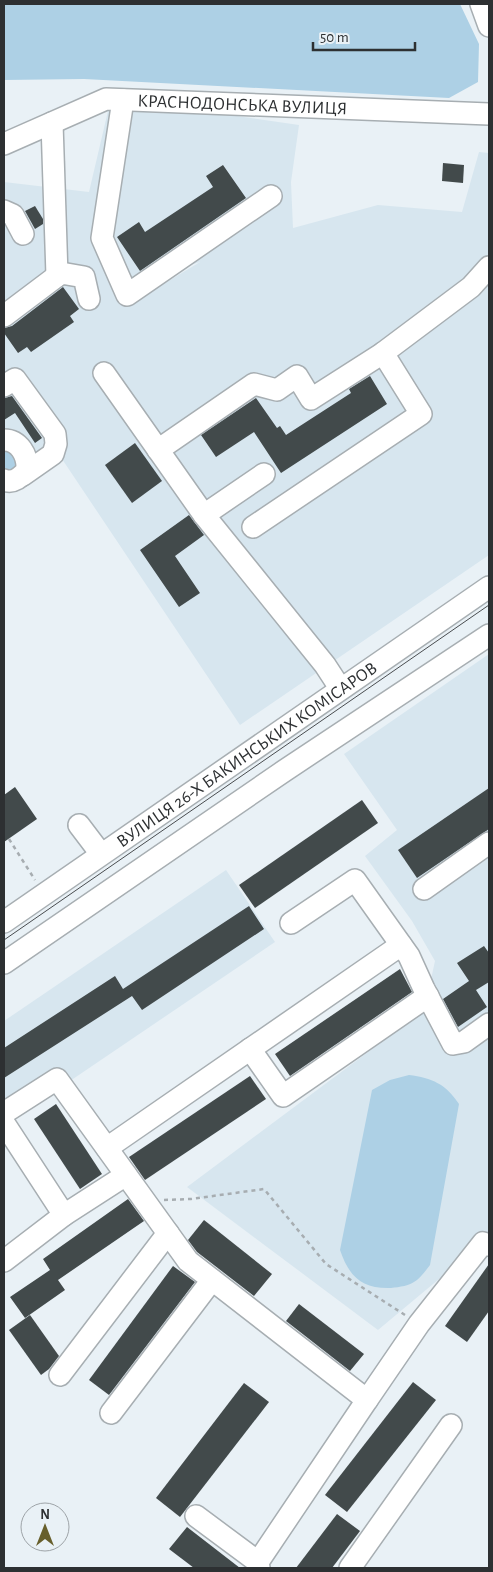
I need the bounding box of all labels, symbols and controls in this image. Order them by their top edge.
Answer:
scale bar [313,20,416,52]
text: 50 m [320,30,349,45]
street label: КРАСНОДОНСЬКА ВУЛИЦЯ [137,92,348,118]
street label: ВУЛИЦЯ 26-Х БАКИНСЬКИХ КОМІСАРОВ [114,659,381,851]
north arrow [20,1502,70,1552]
text: N [40,1508,50,1522]

